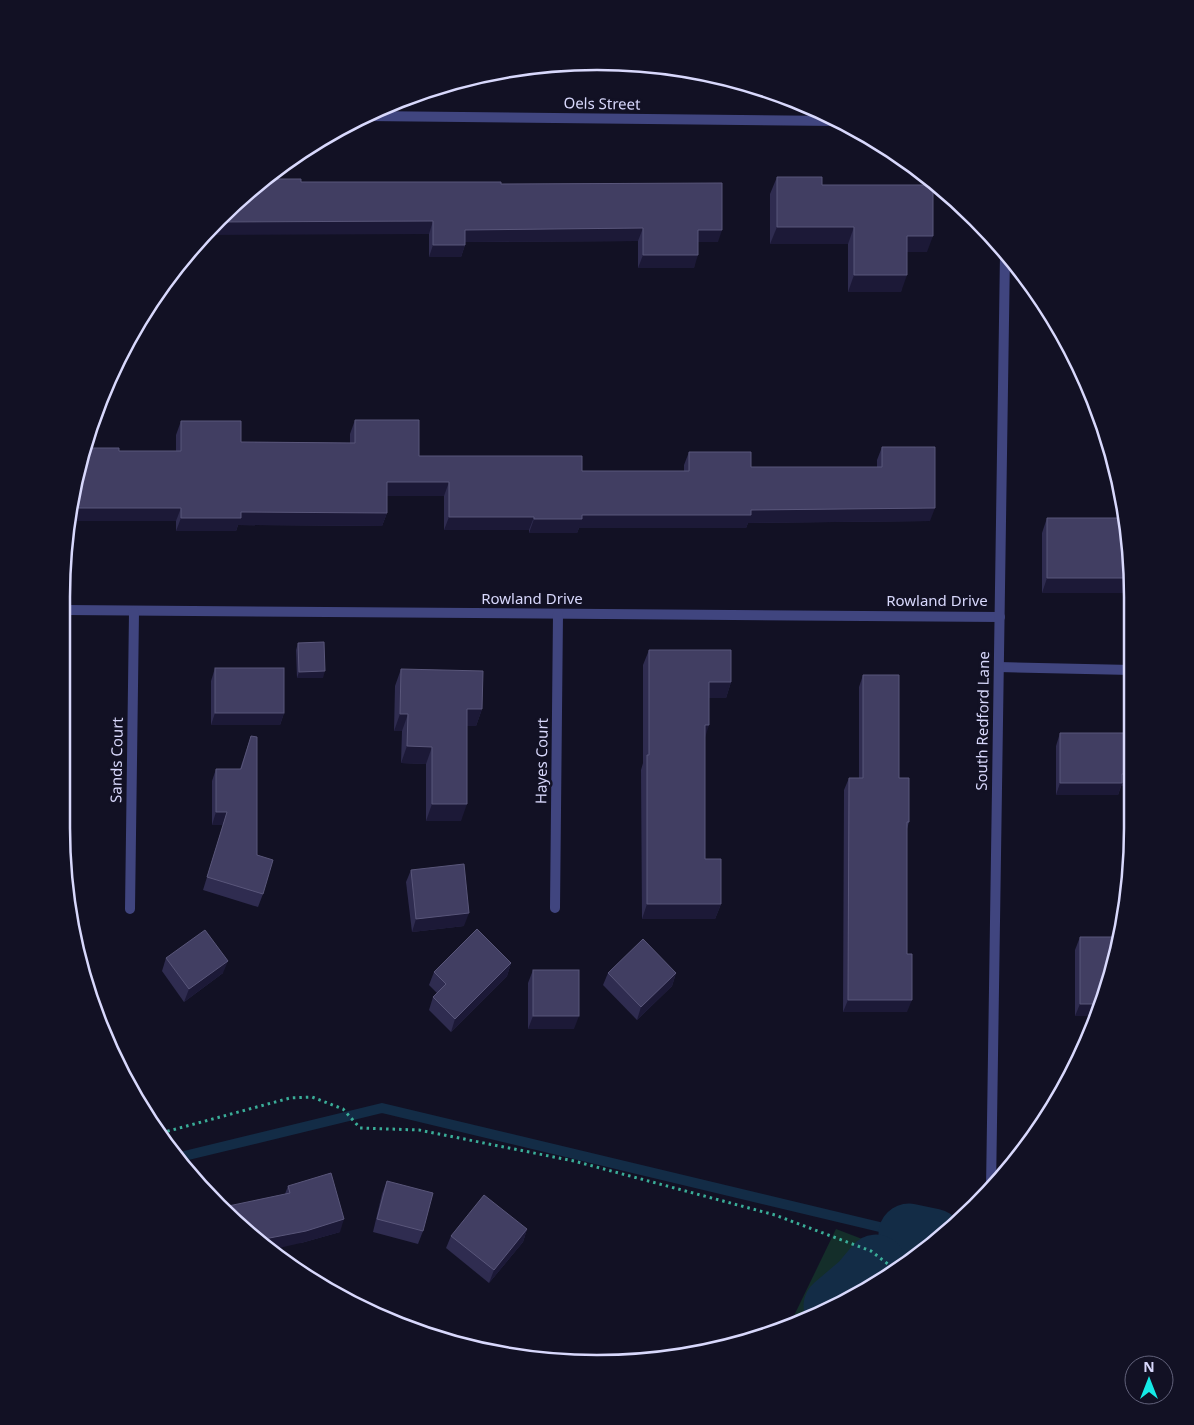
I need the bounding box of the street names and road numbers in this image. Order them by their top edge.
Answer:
street label: Oels Street [563,92,641,114]
street label: Rowland Drive [481,588,583,608]
street label: Rowland Drive [886,590,988,610]
street label: South Redford Lane [971,651,993,791]
street label: Sands Court [105,716,127,803]
street label: Hayes Court [530,717,552,804]

